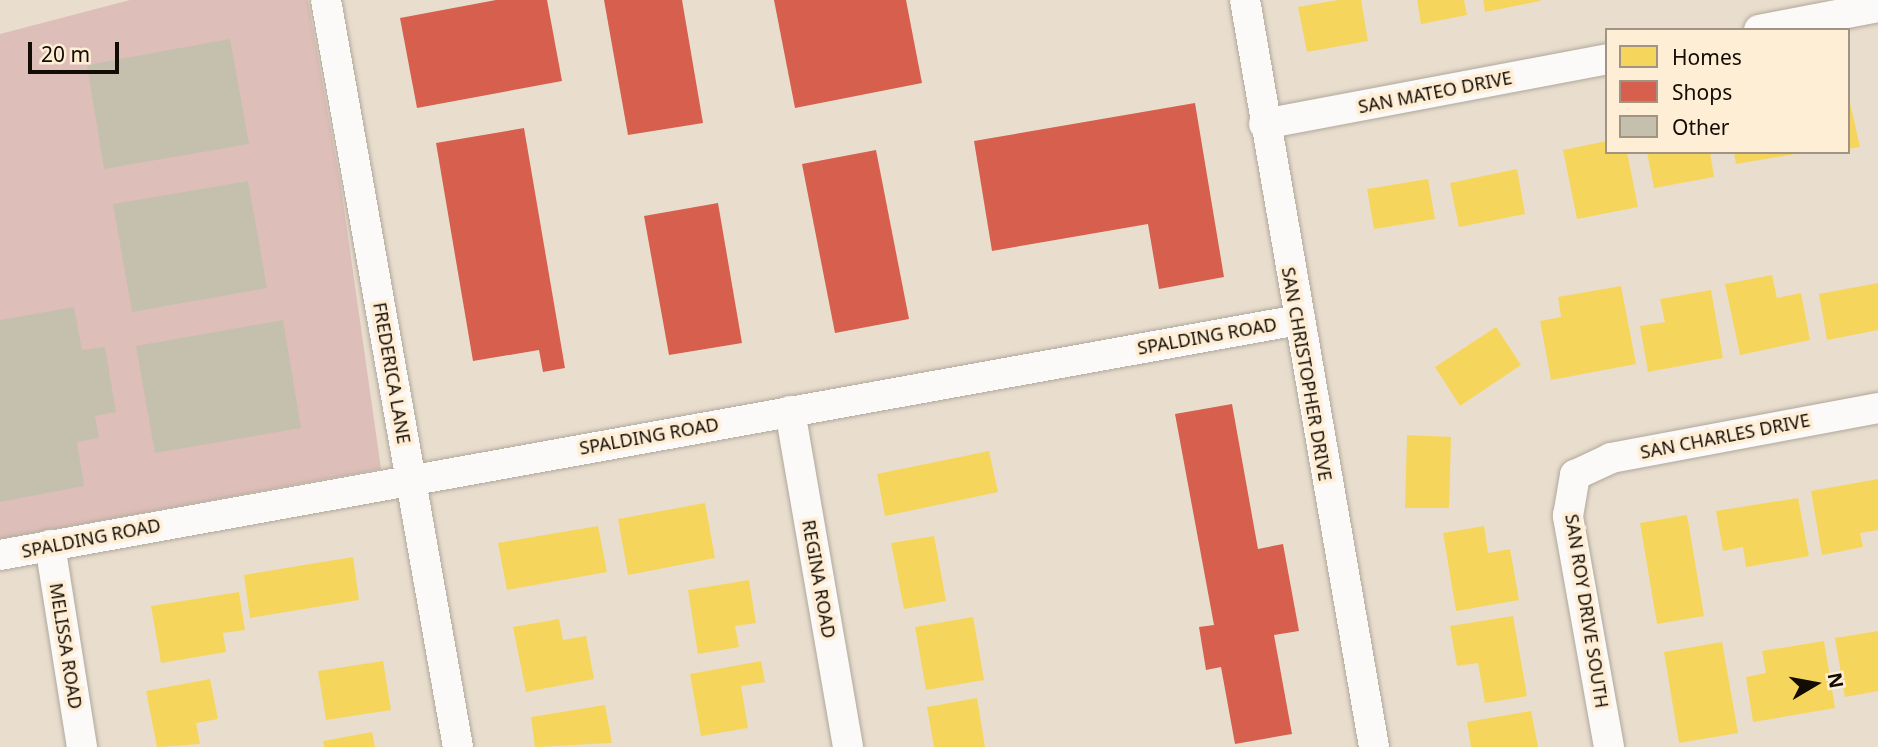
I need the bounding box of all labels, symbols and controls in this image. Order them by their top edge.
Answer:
scale bar [32,28,122,72]
legend [1605,28,1850,154]
text: 20 m [41,40,90,68]
text: Homes [1672,43,1742,71]
street label: SAN MATEO DRIVE [1356,66,1514,118]
text: Shops [1672,78,1732,106]
text: Other [1672,113,1729,141]
street label: SAN CHRISTOPHER DRIVE [1278,265,1336,483]
street label: FREDERICA LANE [369,301,415,445]
street label: SPALDING ROAD [1136,313,1278,359]
street label: SAN CHARLES DRIVE [1638,409,1812,463]
street label: SPALDING ROAD [578,413,720,459]
street label: SAN ROY DRIVE SOUTH [1561,512,1613,710]
street label: SPALDING ROAD [20,514,162,562]
street label: REGINA ROAD [798,518,840,640]
street label: MELISSA ROAD [45,581,87,711]
north arrow [1780,649,1850,719]
text: N [1822,670,1850,690]

